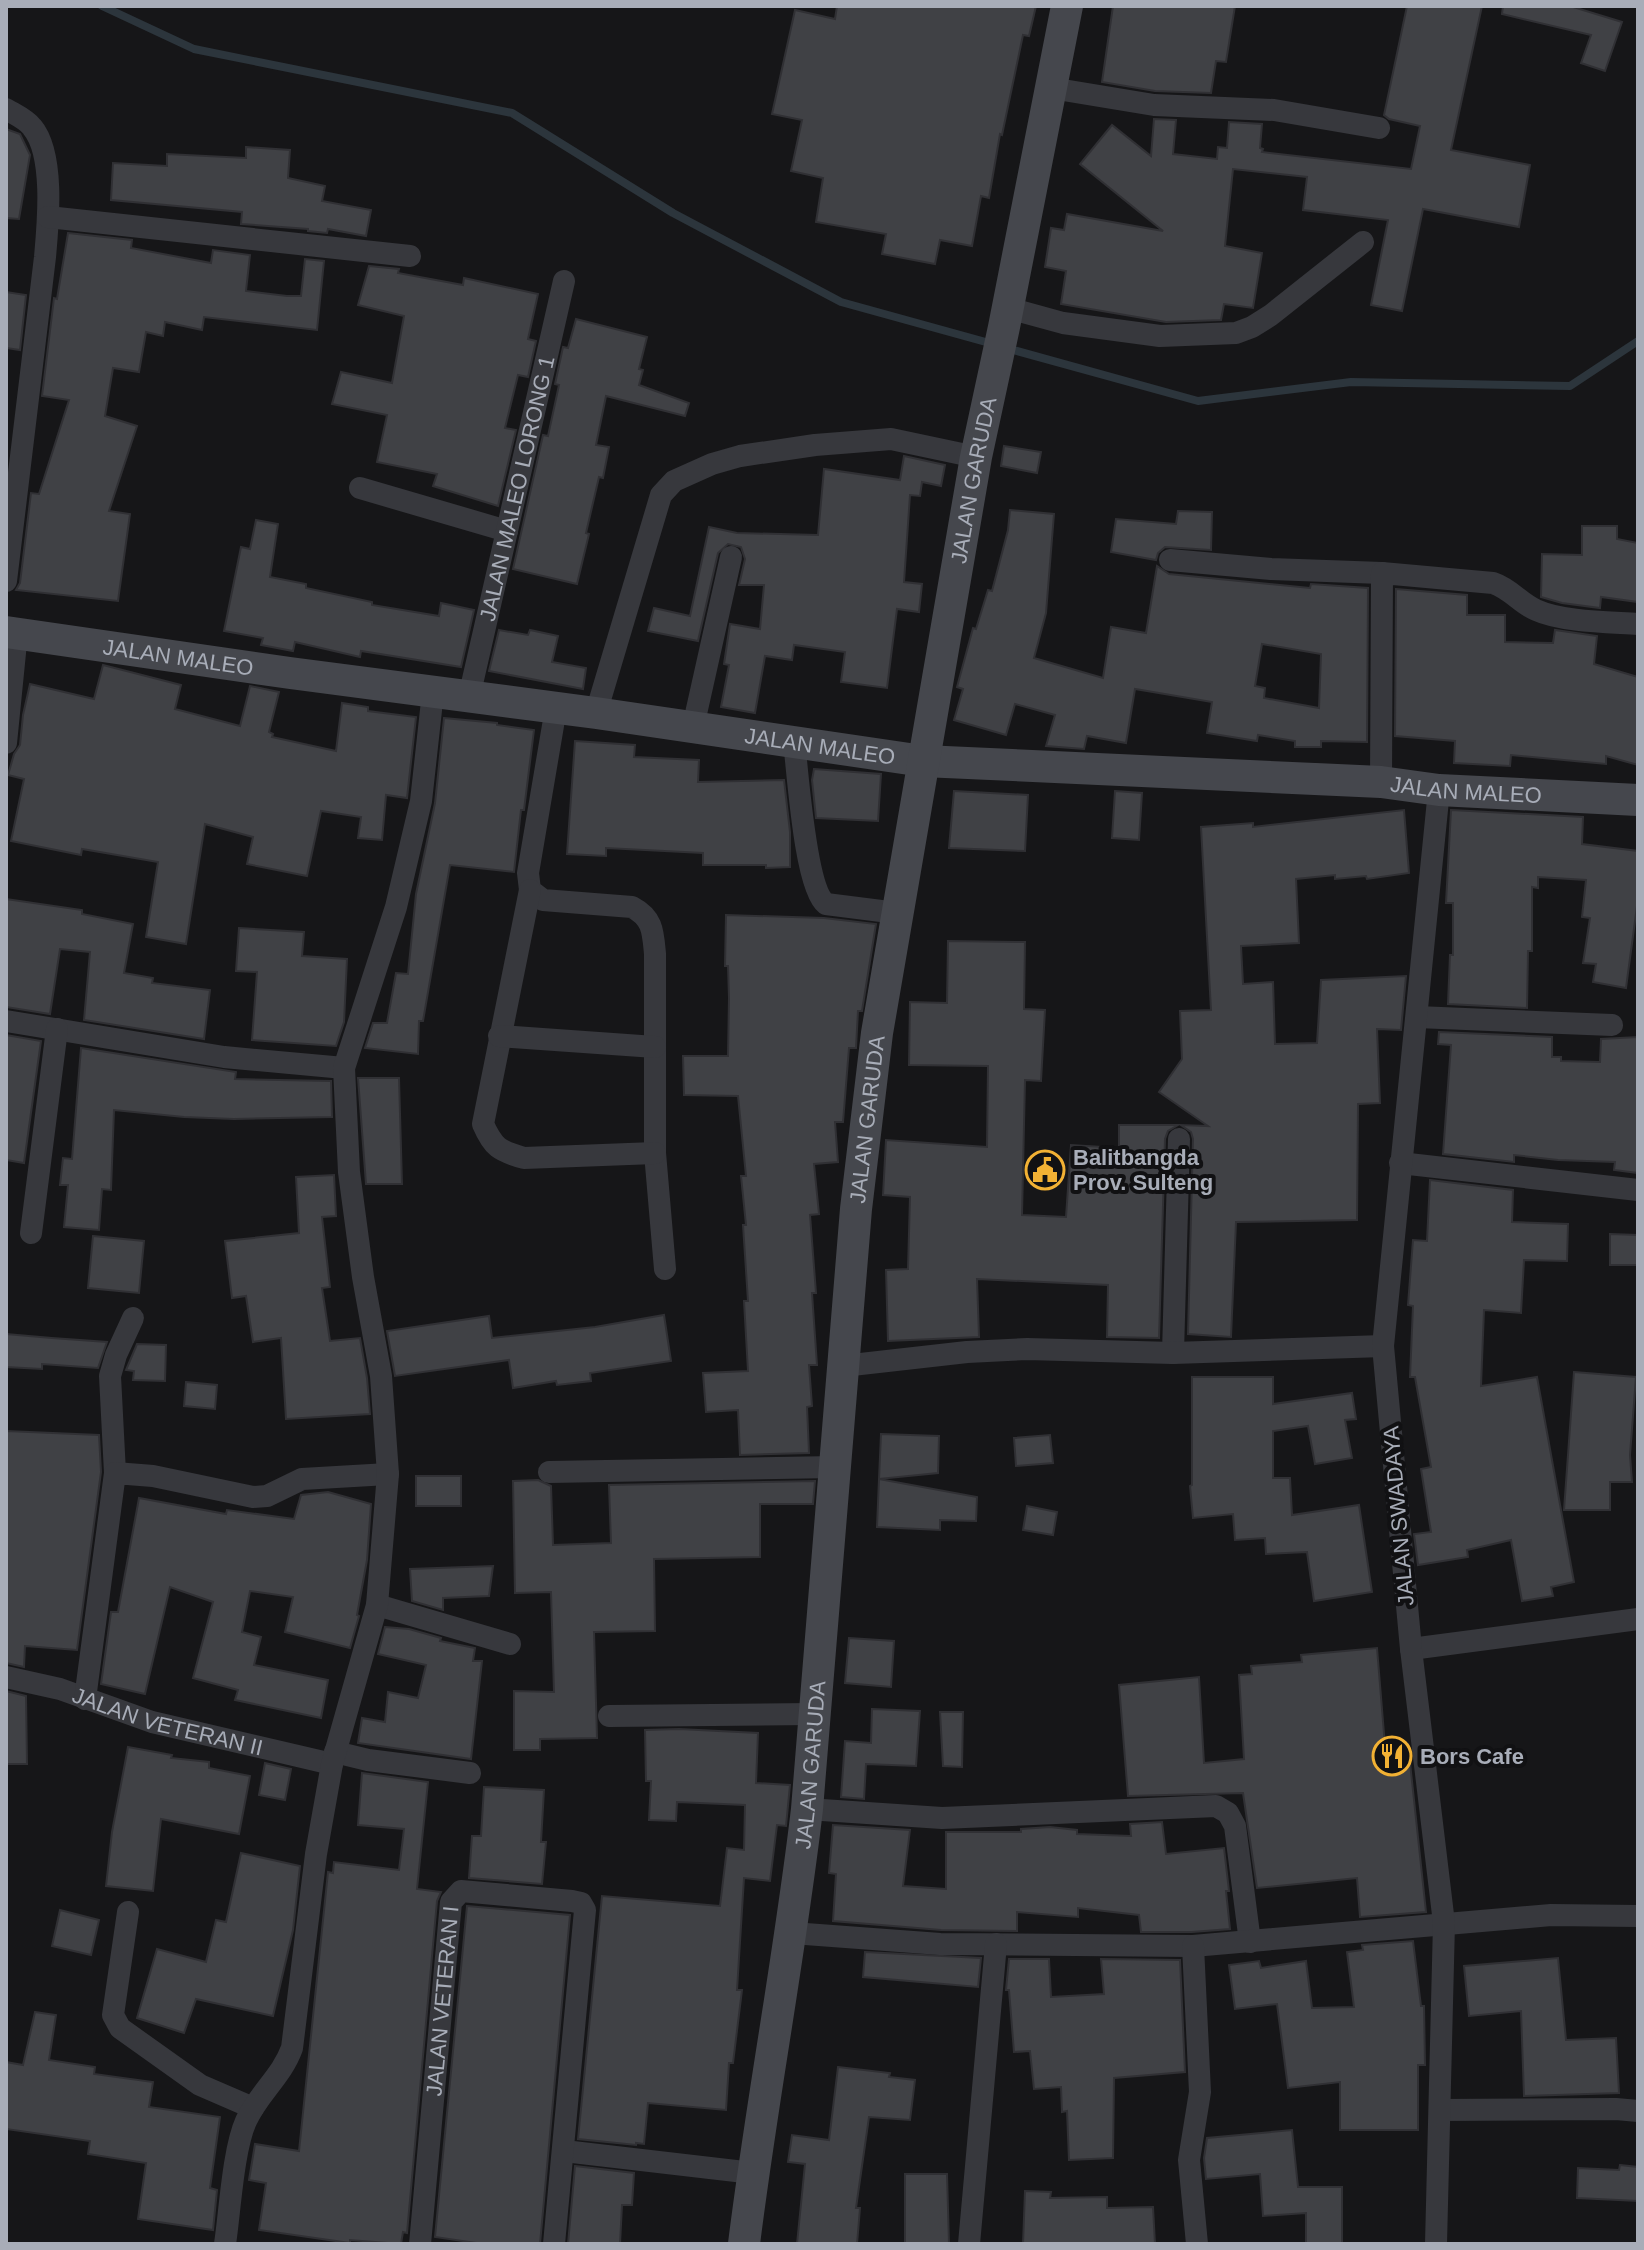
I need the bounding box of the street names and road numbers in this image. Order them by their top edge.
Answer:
street label: JALAN MALEO LORONG 1 [475,353,560,624]
street label: JALAN GARUDA [946,394,1002,565]
street label: JALAN MALEO [101,634,255,681]
street label: JALAN MALEO [743,723,897,770]
street label: JALAN MALEO [1389,771,1542,808]
street label: JALAN GARUDA [845,1034,890,1205]
street label: JALAN SWADAYA [1378,1425,1419,1607]
street label: JALAN GARUDA [790,1679,830,1850]
street label: JALAN VETERAN II [69,1682,265,1760]
street label: JALAN VETERAN I [421,1905,464,2097]

